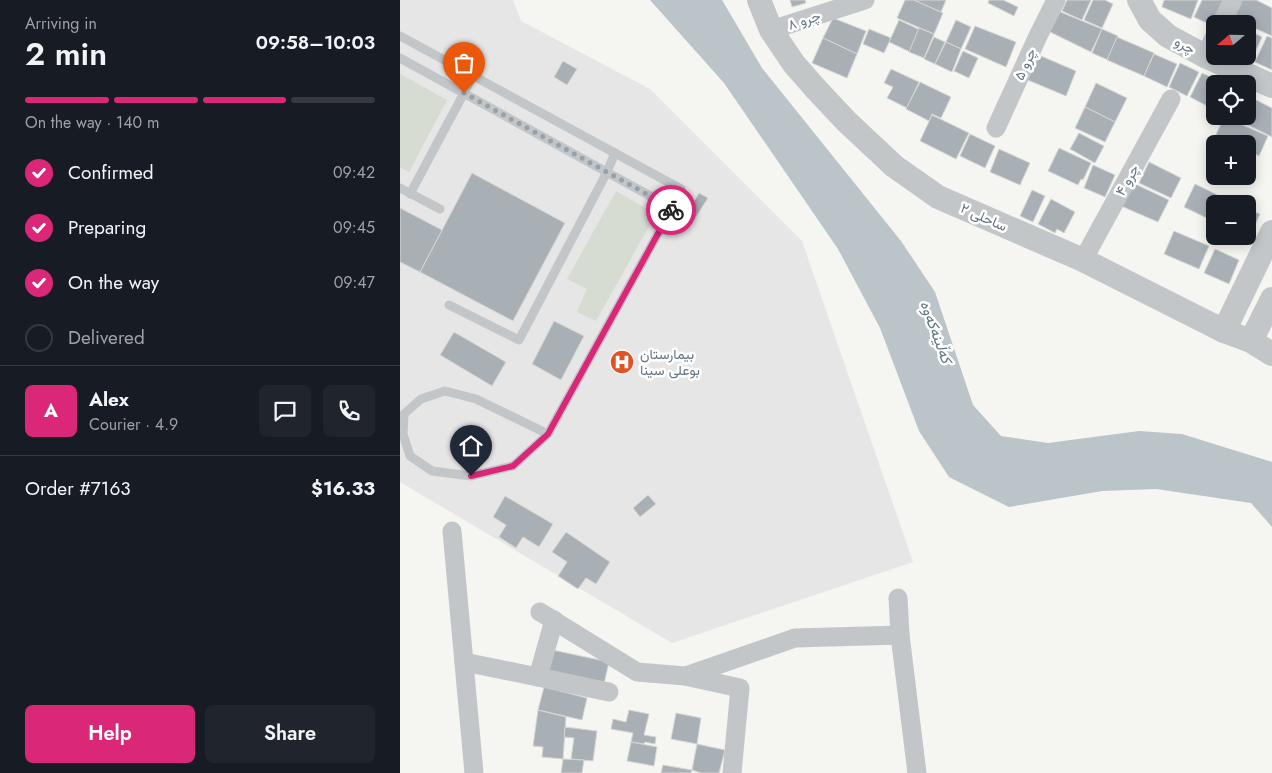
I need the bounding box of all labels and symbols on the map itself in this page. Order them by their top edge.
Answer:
street label: چرو ۸ [785,5,823,35]
north arrow [1206,15,1256,65]
street label: چرو [1171,31,1199,59]
pin [443,42,485,93]
street label: چرو ۵ [1009,45,1041,83]
street label: چرو ۴ [1110,161,1144,199]
courier [646,185,696,235]
street label: ساحلی ۲ [957,198,1011,236]
water label: کەڵینەکەوە [915,298,958,369]
place label: بیمارستان بوعلی سینا [640,344,700,380]
hospital icon: بیمارستان بوعلی سینا [609,349,635,375]
pin [450,425,492,476]

